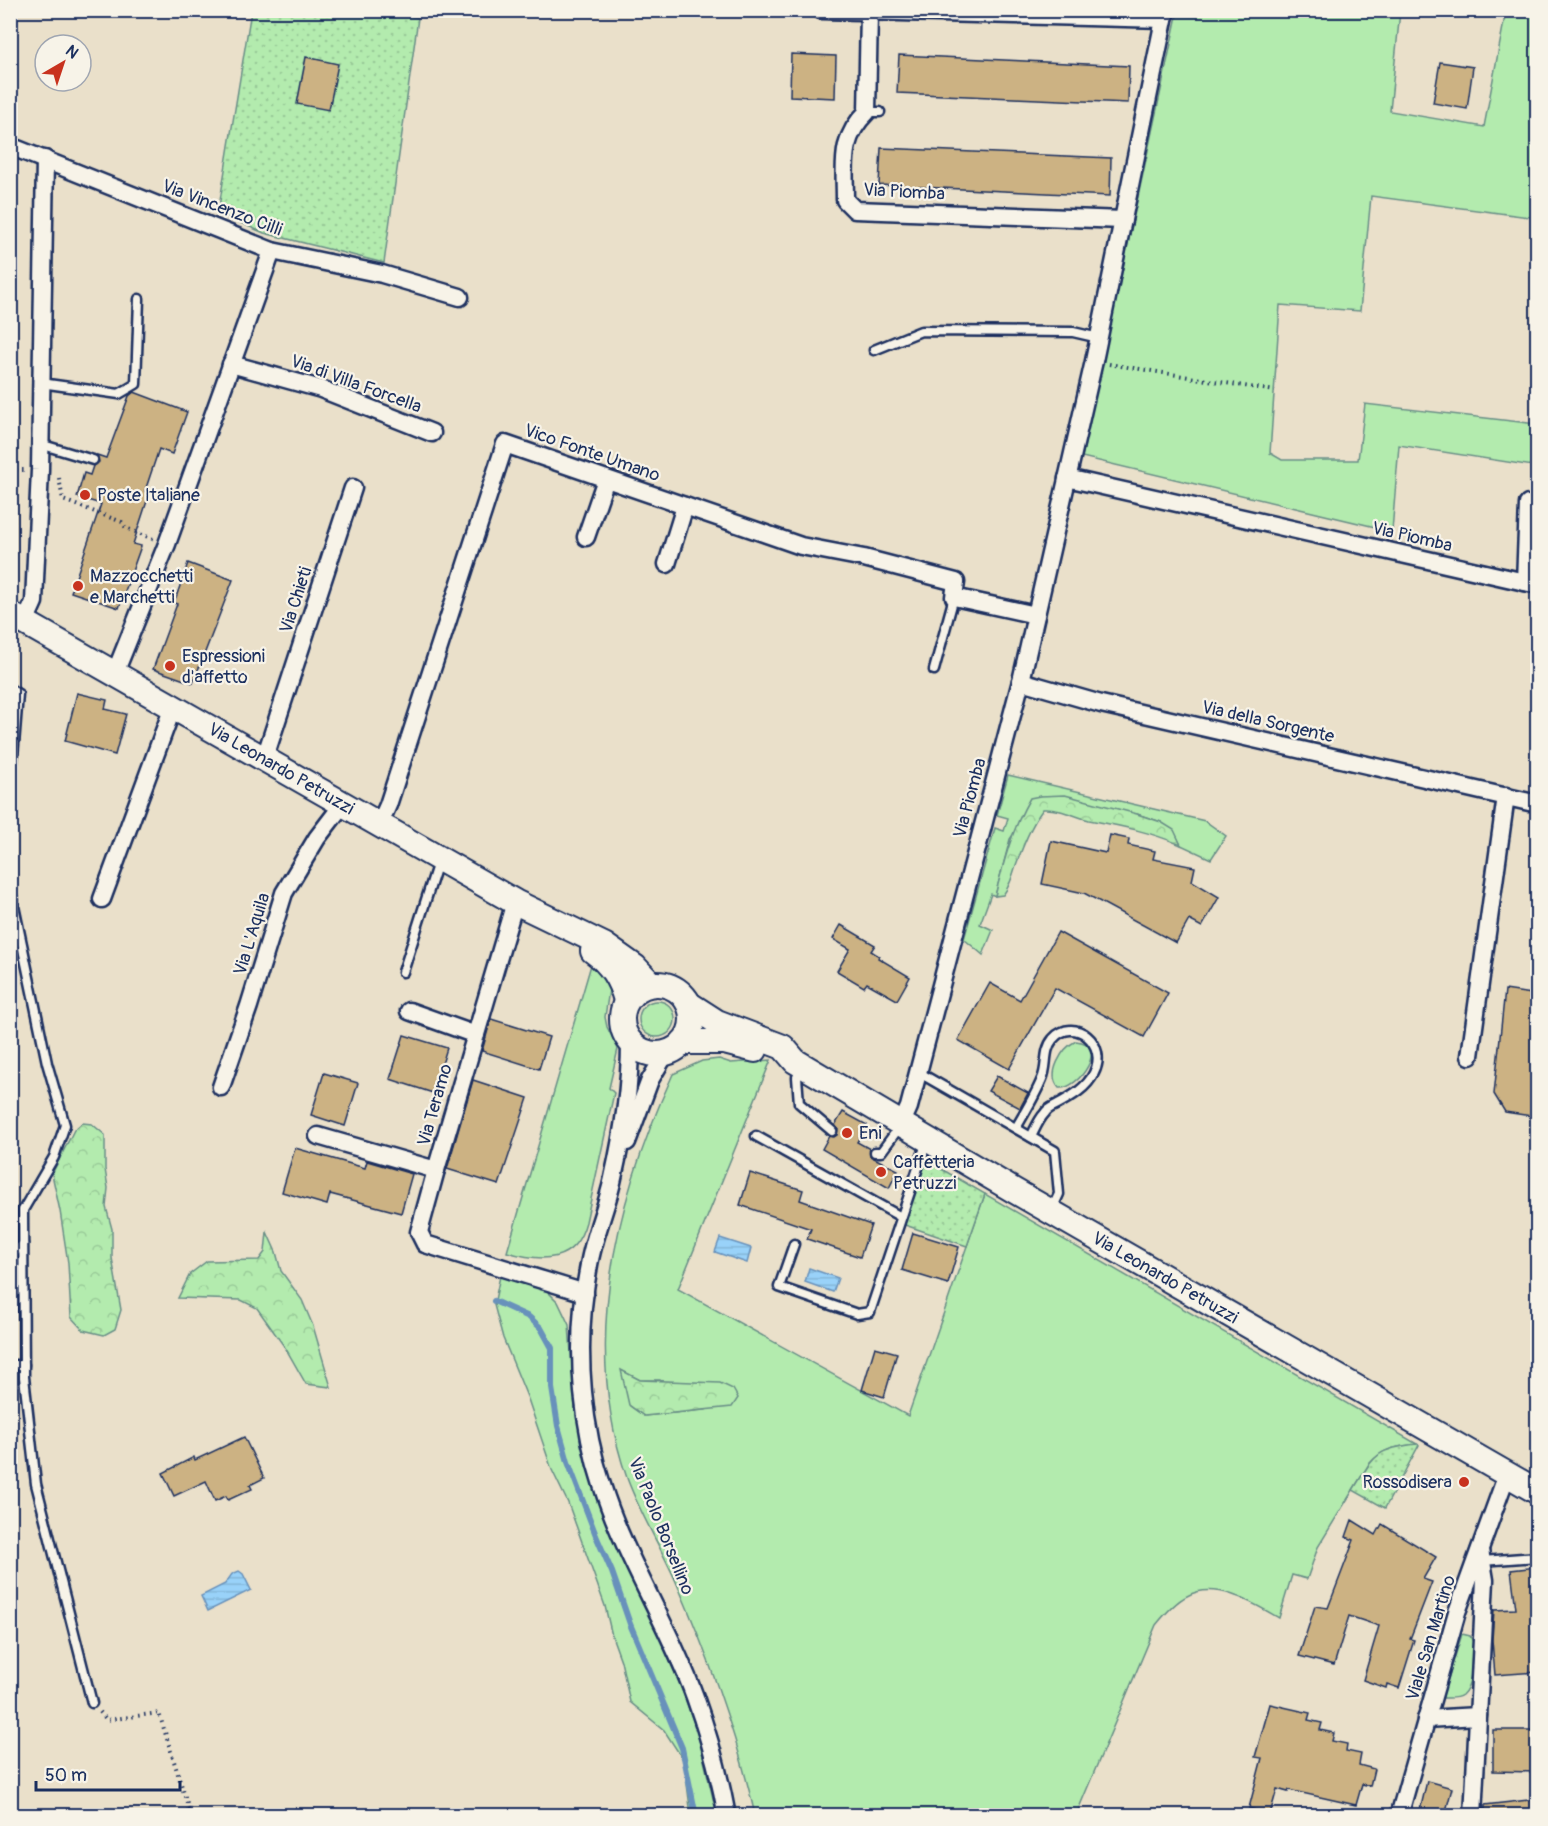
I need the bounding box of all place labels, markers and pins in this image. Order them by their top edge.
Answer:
place label: Poste Italiane [97,484,200,507]
marker: Poste Italiane [78,488,92,502]
place label: Mazzocchetti e Marchetti [90,565,193,609]
marker: Mazzocchetti e Marchetti [71,579,85,593]
place label: Espressioni d'affetto [182,645,265,689]
marker: Espressioni d'affetto [163,659,177,673]
place label: Eni [859,1122,882,1145]
marker: Eni [840,1126,854,1140]
place label: Caffetteria Petruzzi [893,1151,975,1195]
marker: Caffetteria Petruzzi [874,1165,888,1179]
place label: Rossodisera [1362,1471,1452,1494]
marker: Rossodisera [1457,1475,1471,1489]

